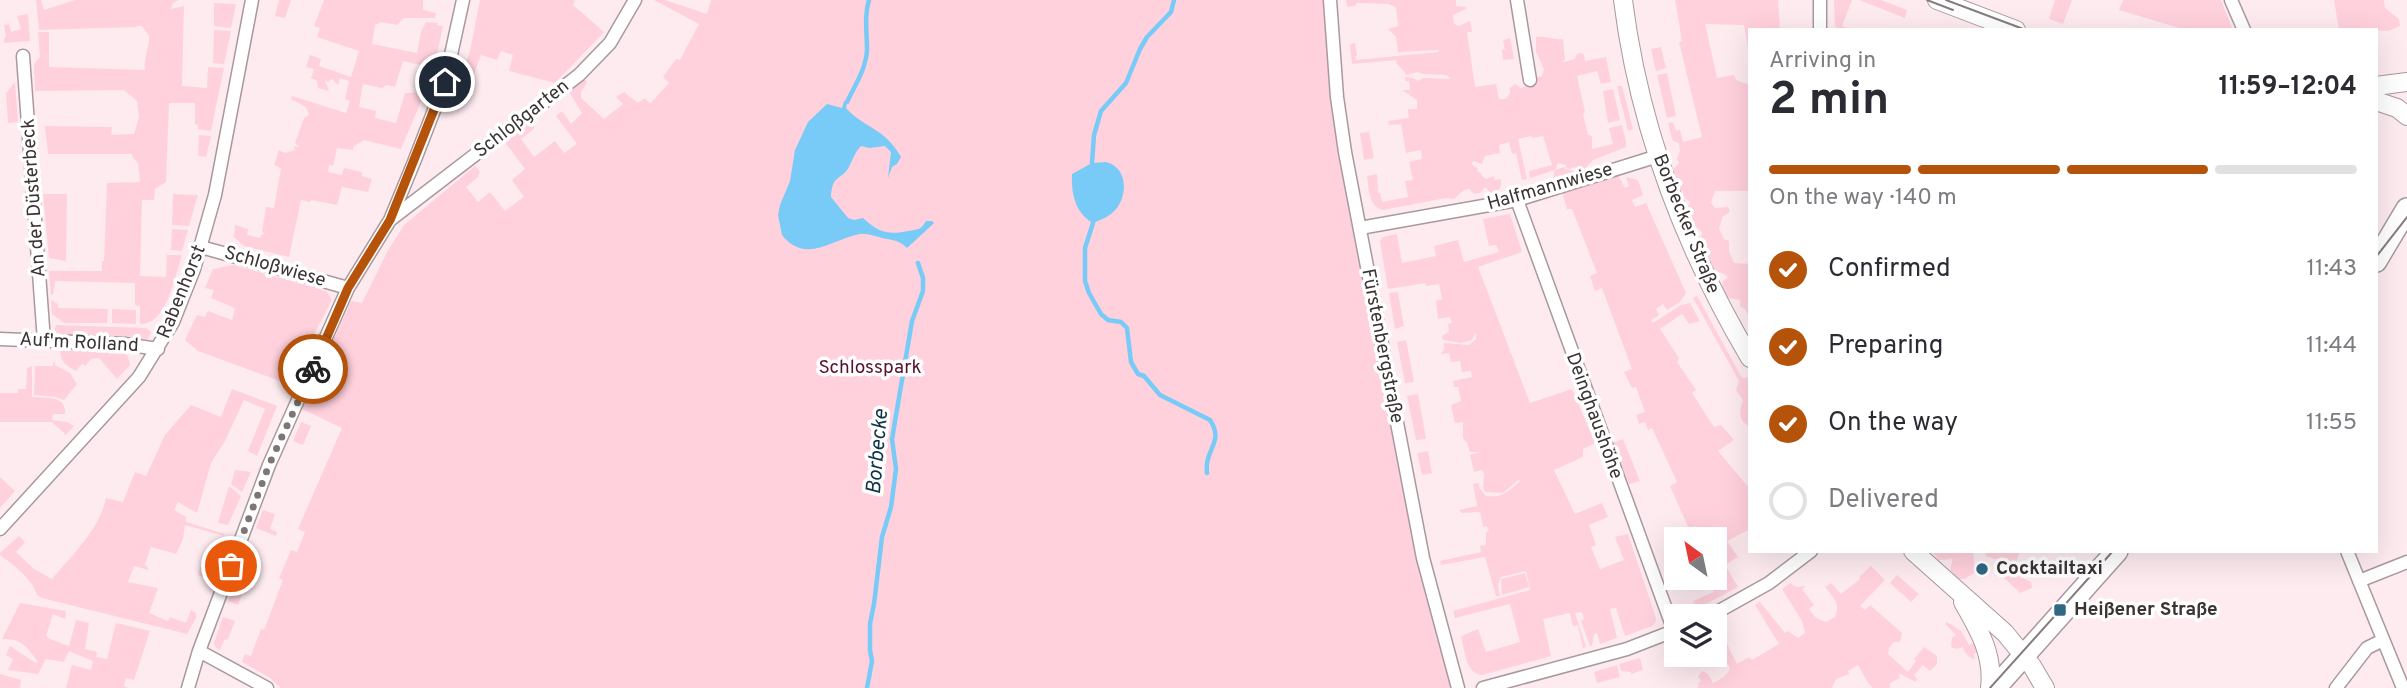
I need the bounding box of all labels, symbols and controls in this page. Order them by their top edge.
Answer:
text: Arriving in [1769,47,1876,76]
pin [415,52,475,112]
icon: home [426,63,464,101]
text: 11:59–12:04 [2219,71,2357,104]
text: 2 min [1769,72,1889,131]
street label: Schloßgarten [470,74,574,164]
street label: An der Düsterbeck [16,118,52,278]
street label: Borbecker Straße [1647,151,1725,297]
street label: Halfmannwiese [1485,158,1615,216]
text: On the way · 140 m [1769,184,1957,213]
street label: Schloßwiese [221,241,329,293]
street label: Rabenhorst [152,242,212,342]
icon: check [1769,251,1807,289]
text: Confirmed [1828,253,1951,286]
text: 11:43 [2307,255,2357,284]
street label: Fürstenbergstraße [1355,267,1409,425]
street label: Auf'm Rolland [19,328,139,358]
icon: check [1769,328,1807,366]
text: Preparing [1828,330,1943,363]
text: 11:44 [2306,332,2357,361]
courier [278,334,348,404]
icon: bike [294,350,332,388]
street label: Deinghaushöhe [1560,350,1628,482]
park label: Schlosspark [818,356,922,380]
icon: check [1769,405,1807,443]
water label: Borbecke [861,407,895,496]
text: On the way [1828,407,1958,440]
text: 11:55 [2306,409,2357,438]
text: Delivered [1828,484,1939,517]
north arrow [1664,527,1727,590]
map controls [1664,527,1727,667]
pin [201,536,261,596]
icon: bag [212,547,250,585]
place label: Cocktailtaxi [1996,557,2103,581]
marker: Cocktailtaxi [1974,561,1990,577]
place label: Heißener Straße [2074,598,2218,622]
marker: Heißener Straße [2052,602,2068,618]
button: layers [1664,604,1727,667]

